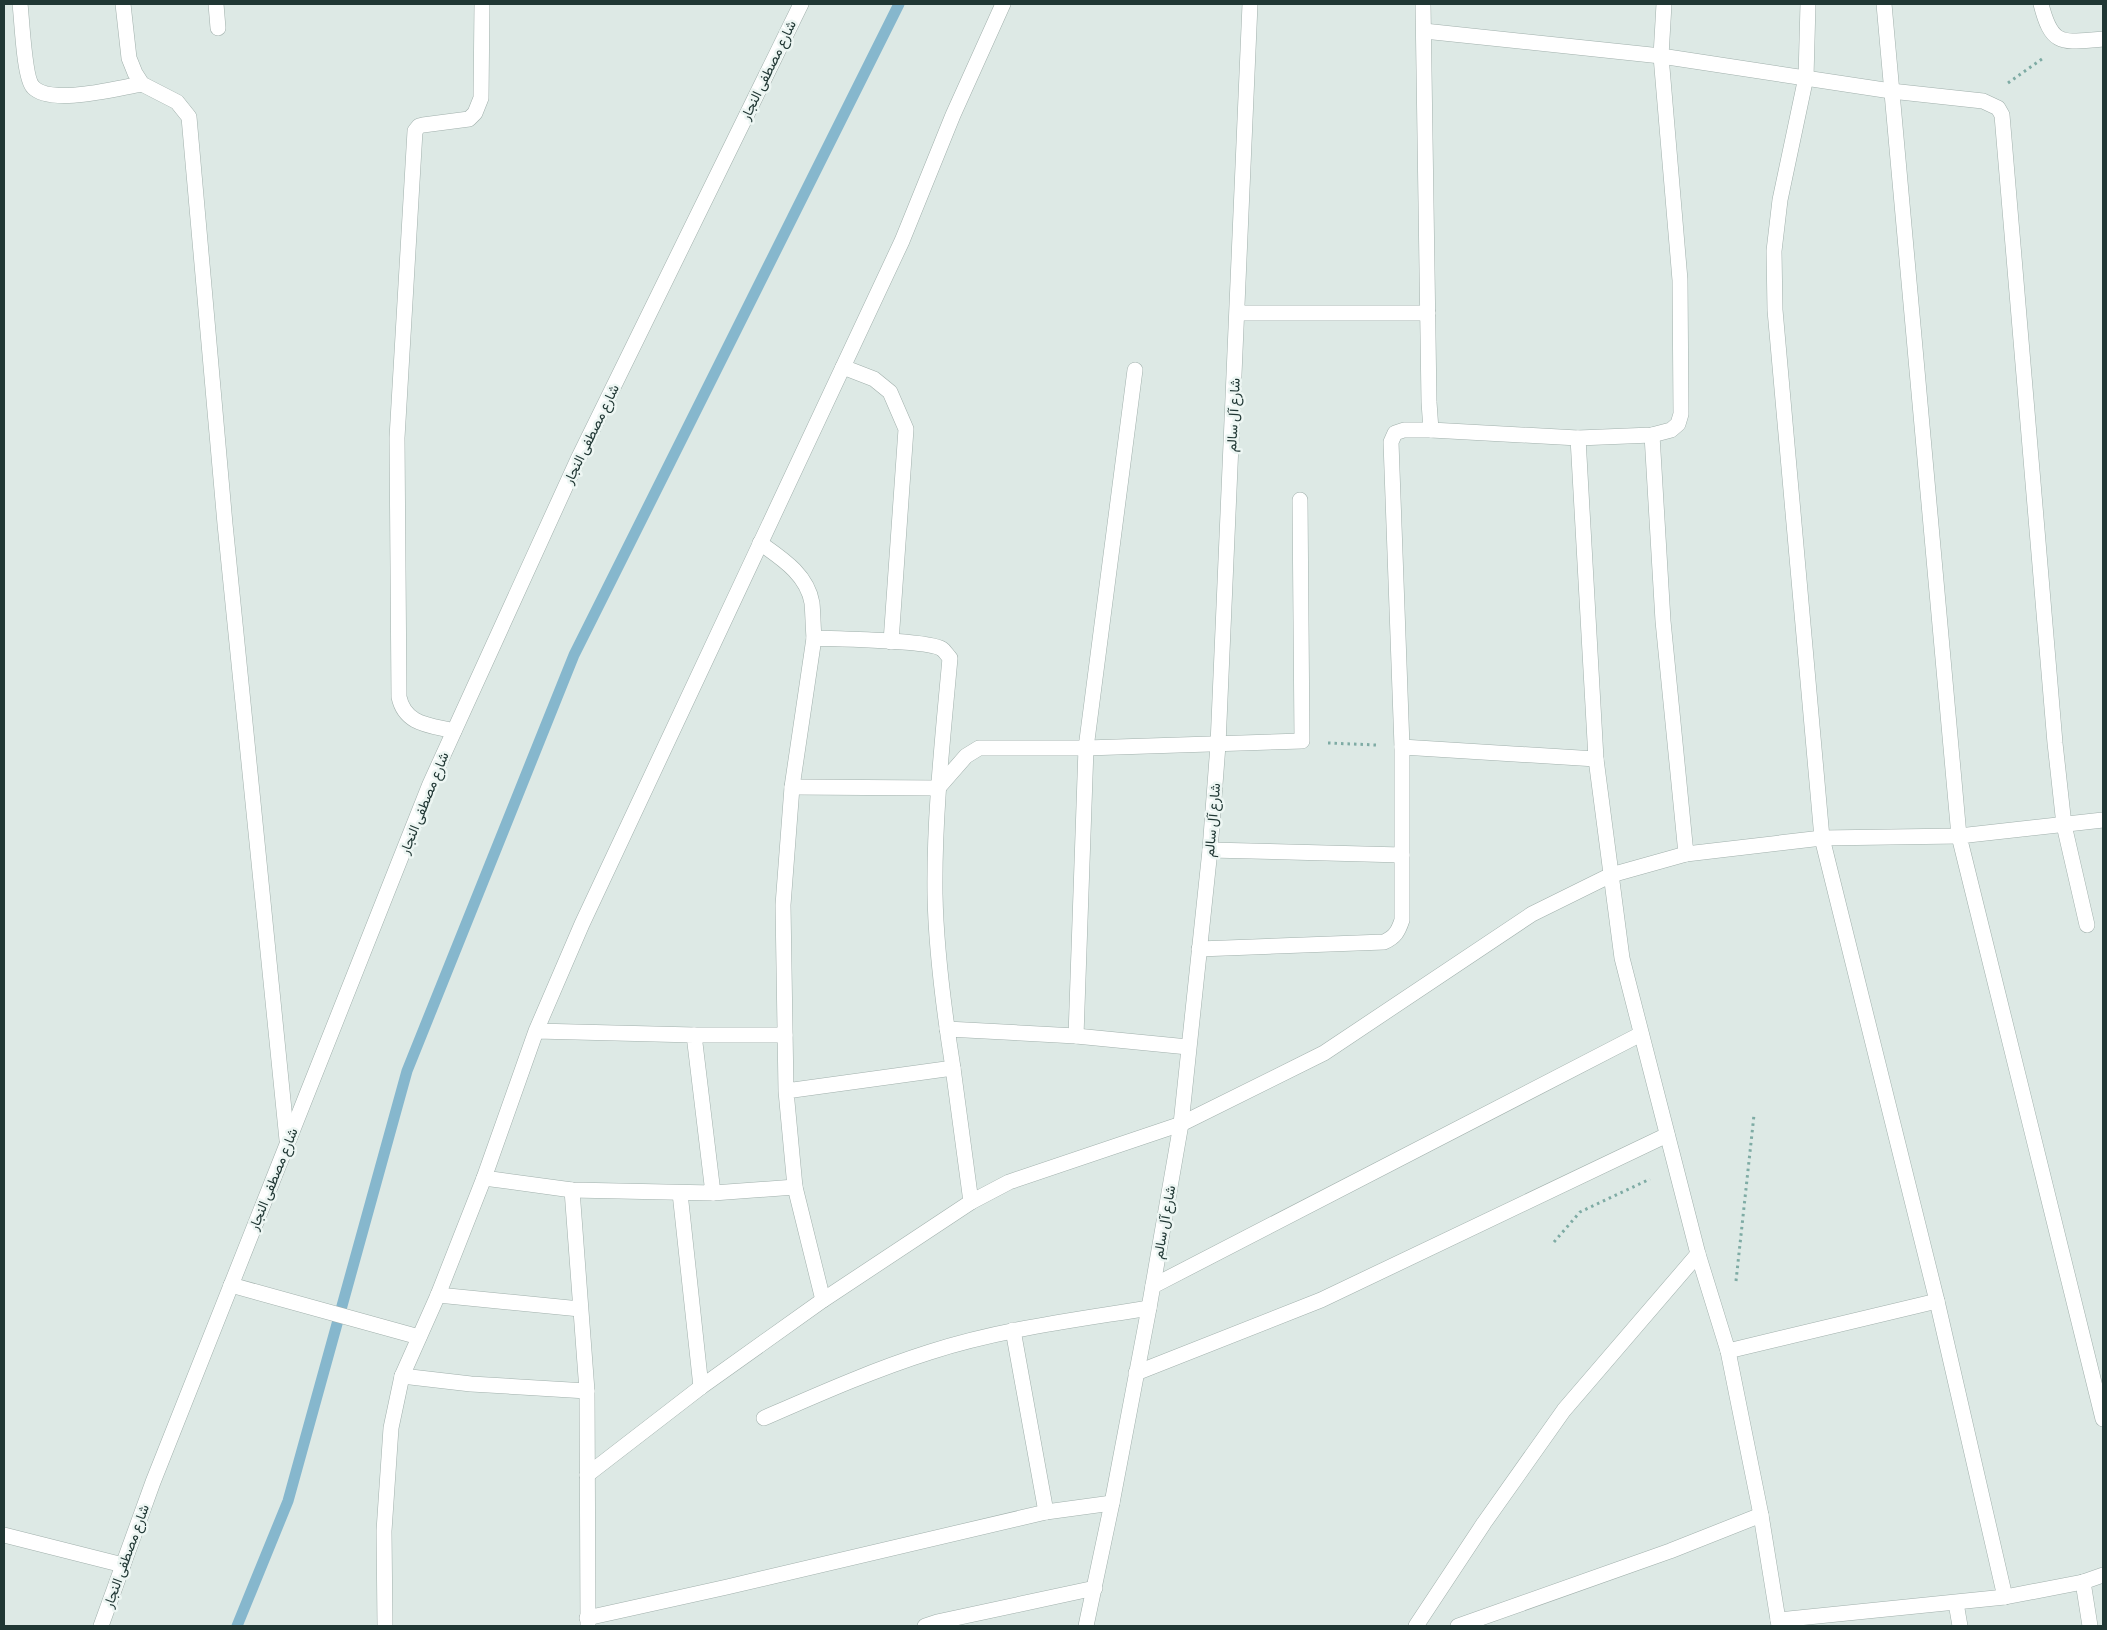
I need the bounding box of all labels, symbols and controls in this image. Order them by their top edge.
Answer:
street label: شارع مصطفى النجار [736,17,802,124]
street label: شارع آل سالم [1222,377,1246,453]
street label: شارع مصطفى النجار [559,381,625,488]
street label: شارع مصطفى النجار [395,749,455,858]
street label: شارع آل سالم [1200,782,1226,858]
street label: شارع مصطفى النجار [244,1125,304,1234]
street label: شارع آل سالم [1149,1184,1181,1260]
street label: شارع مصطفى النجار [99,1502,155,1612]

